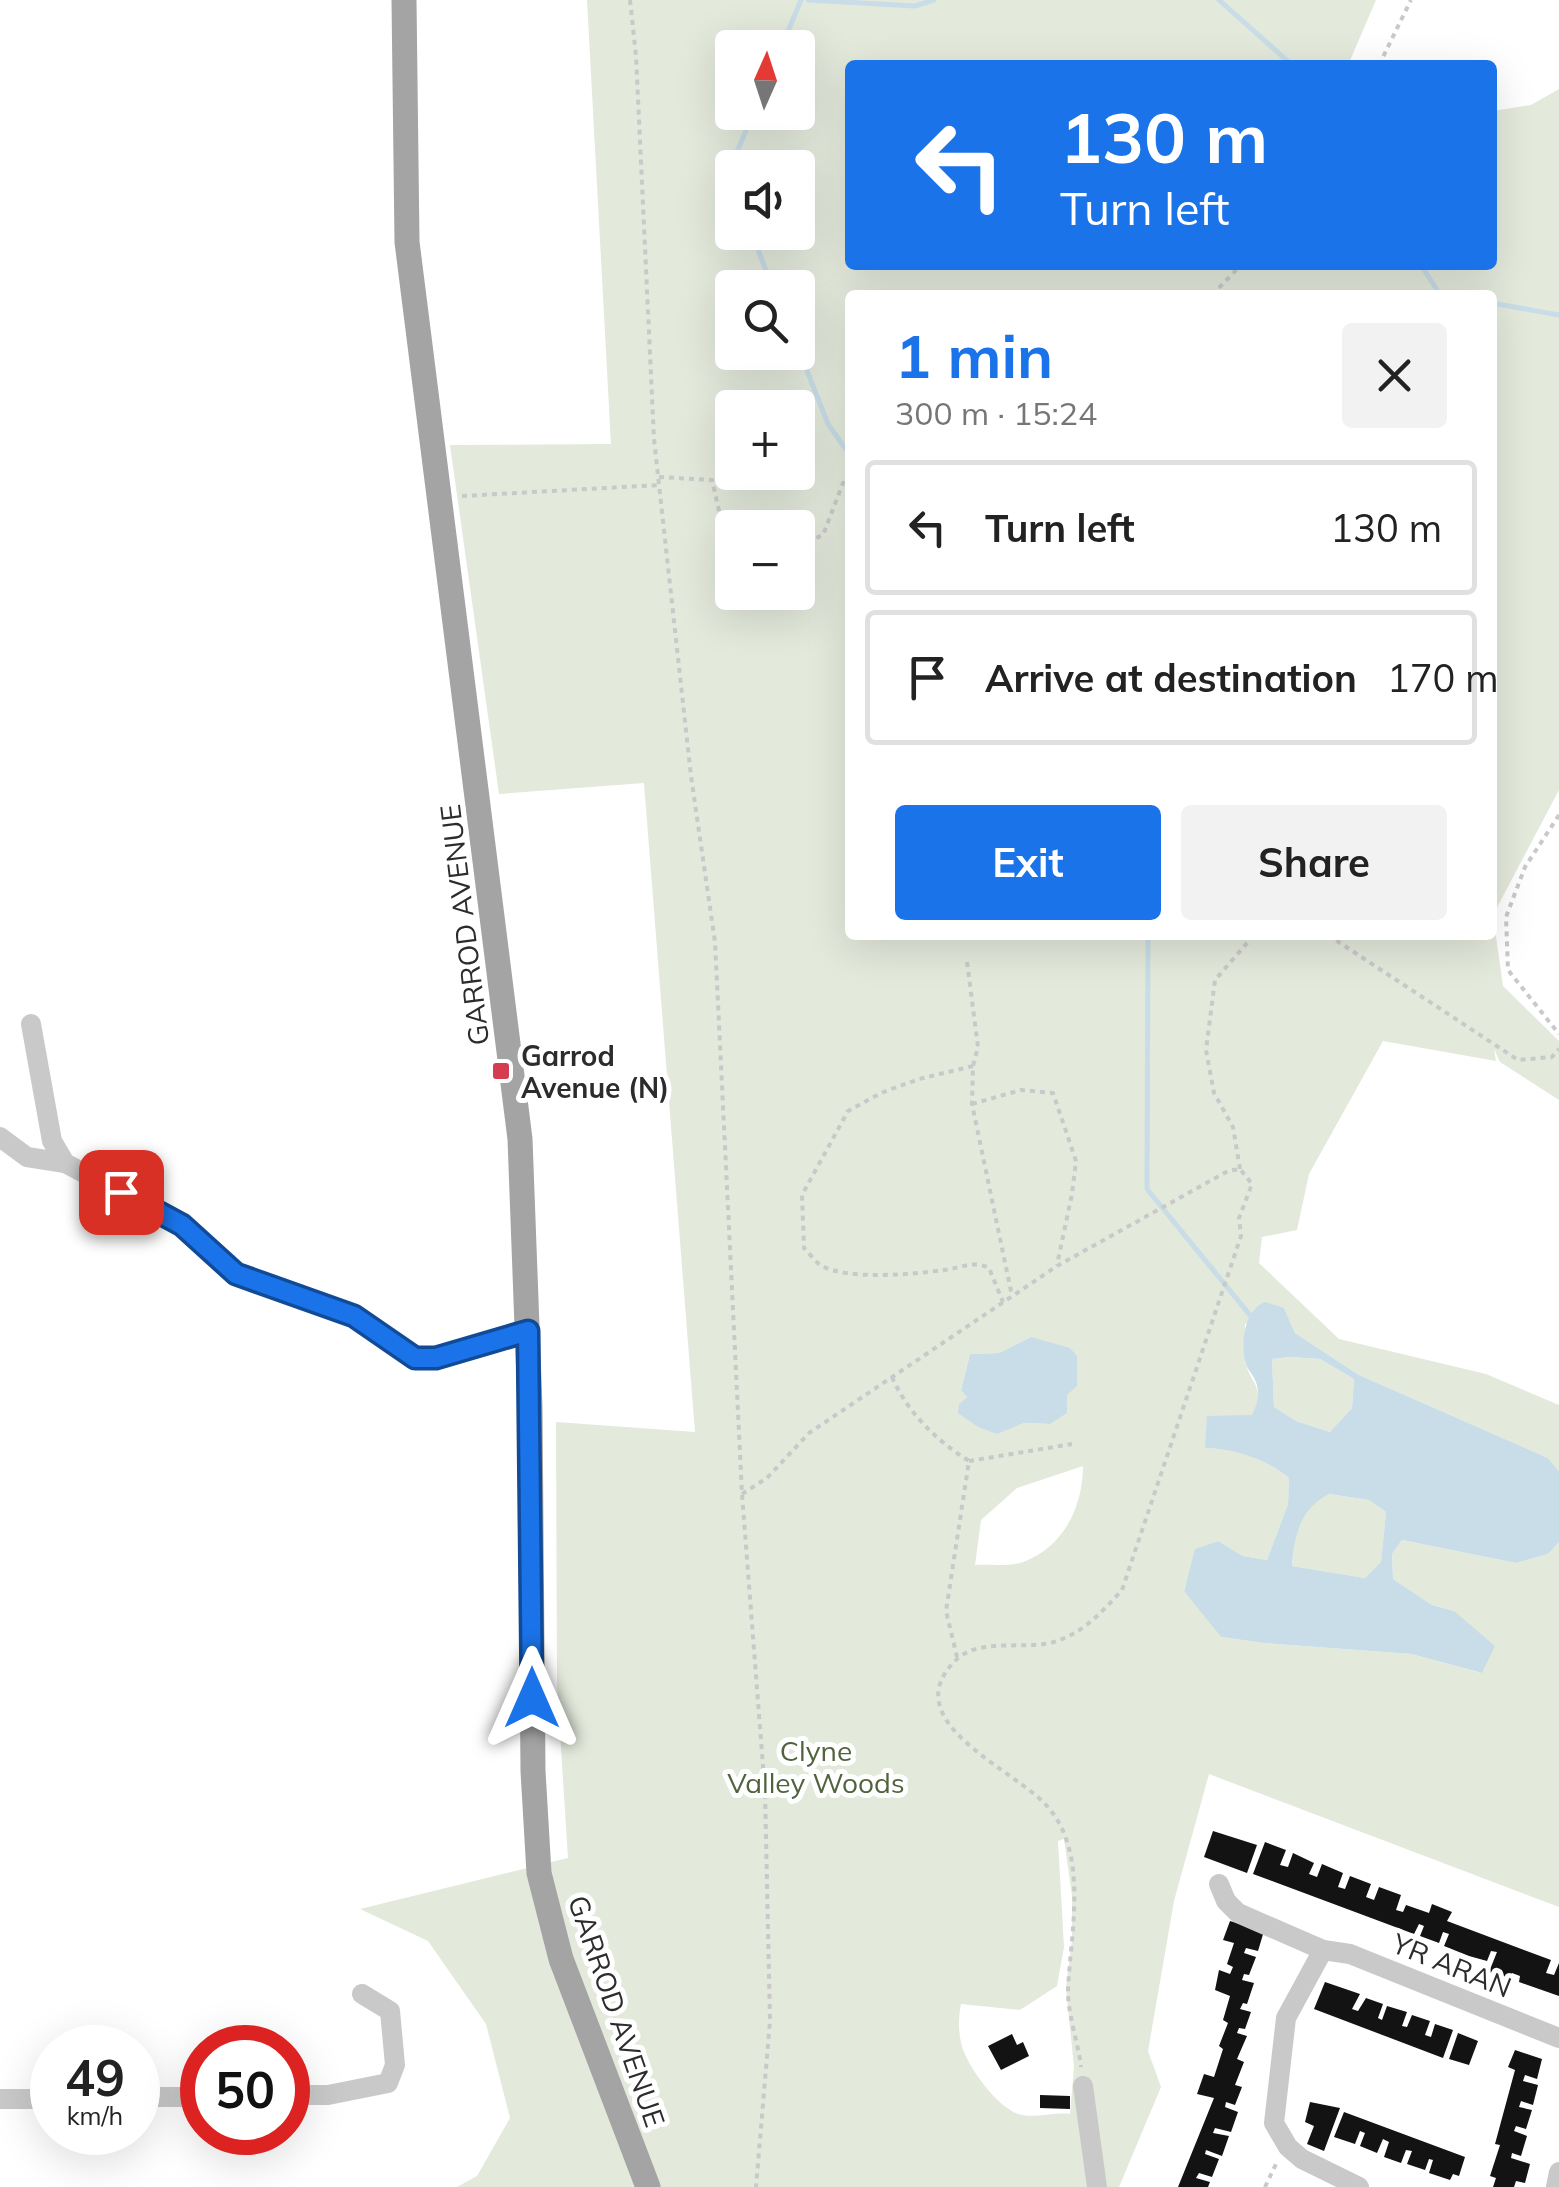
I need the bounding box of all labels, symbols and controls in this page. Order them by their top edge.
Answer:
north arrow [715,30,815,130]
map controls [715,30,815,610]
text: 130 m [1060,93,1268,181]
icon: left [895,100,1025,230]
button: sound [715,150,815,250]
text: Turn left [1060,180,1229,236]
button: search [715,270,815,370]
text: 1 min [895,318,1053,393]
button: close [1342,323,1447,428]
button: + [715,390,815,490]
text: 300 m · 15:24 [895,393,1097,433]
icon: left [900,500,955,555]
text: Turn left [985,504,1135,552]
text: 130 m [1330,504,1442,552]
button: − [715,510,815,610]
icon: arrive [900,650,955,705]
text: Arrive at destination [985,654,1357,702]
text: 170 m [1387,654,1499,702]
street label: GARROD AVENUE [432,803,496,1047]
button: Exit [895,805,1161,920]
button: Share [1181,805,1447,920]
place label: Garrod Avenue (N) [521,1038,669,1105]
marker: Garrod Avenue (N) [490,1060,512,1082]
pin [79,1150,164,1235]
icon: arrive [94,1165,149,1220]
position arrow [480,1646,584,1750]
park label: Clyne Valley Woods [727,1733,905,1800]
street label: GARROD AVENUE [561,1891,673,2131]
street label: YR ARAN [1386,1925,1517,2005]
speed limit sign: 50 [180,2025,310,2155]
text: 49 [65,2046,125,2109]
text: km/h [67,2100,123,2131]

